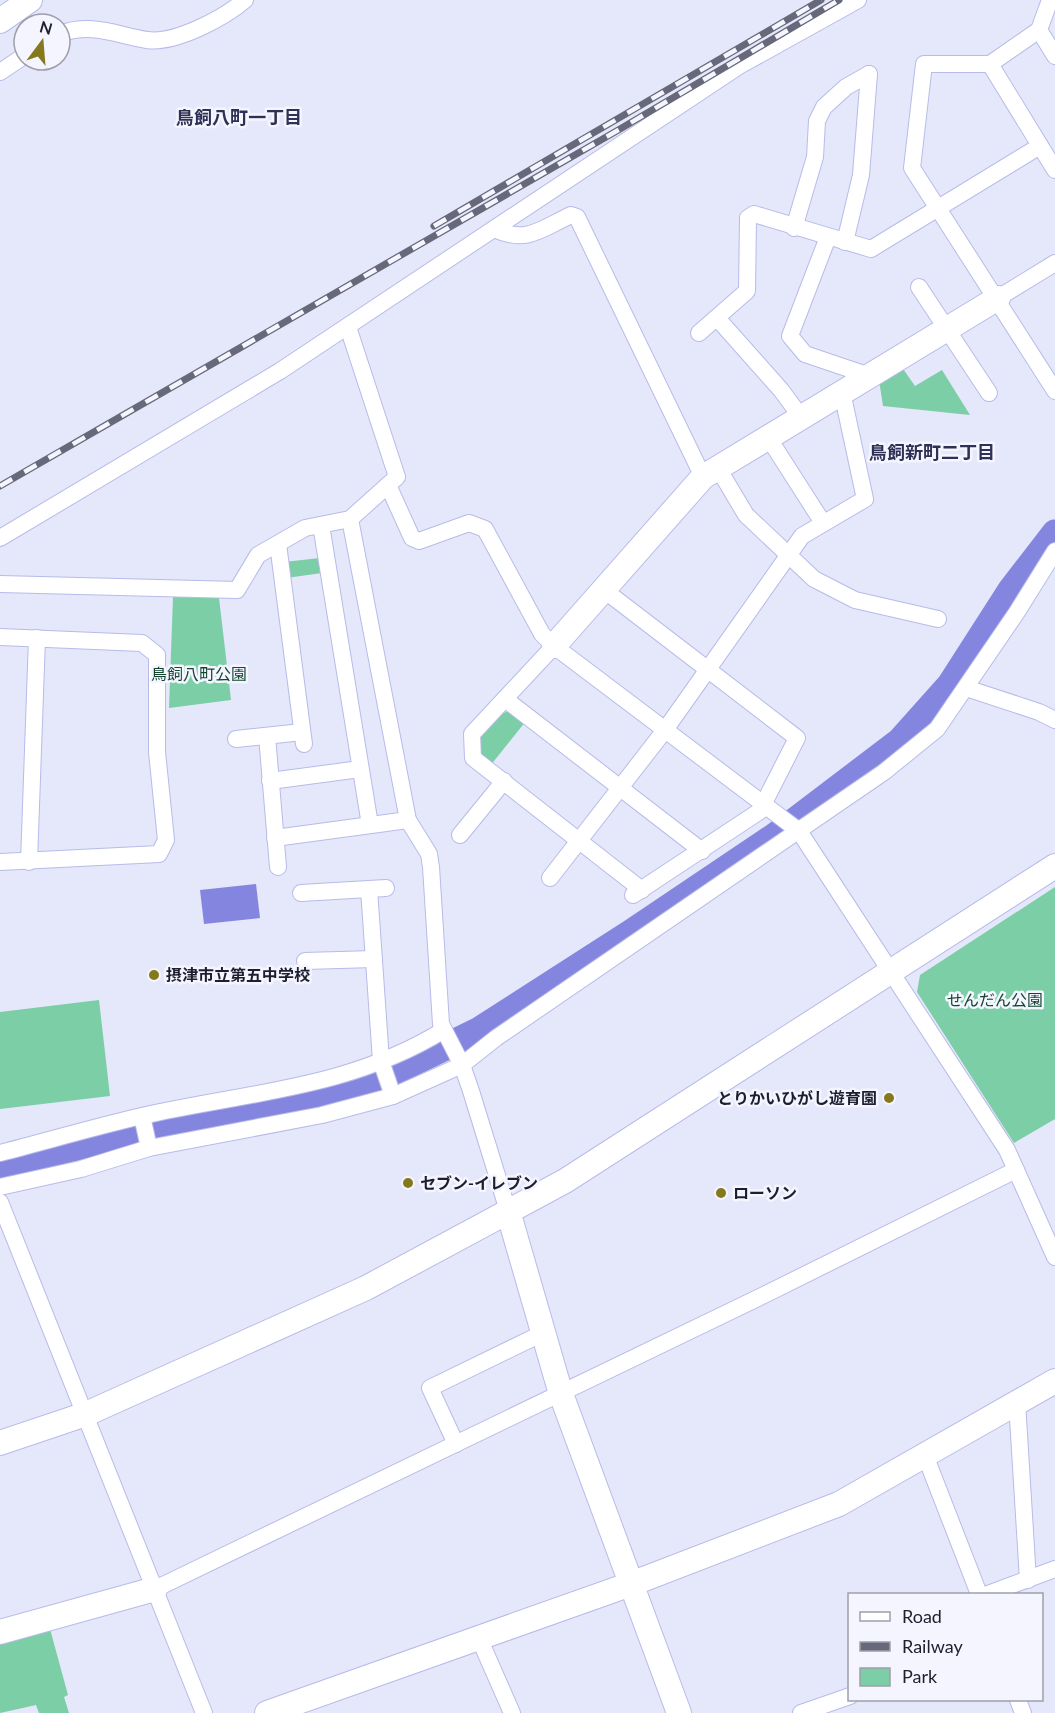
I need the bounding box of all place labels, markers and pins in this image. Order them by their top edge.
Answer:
place label: 摂津市立第五中学校 [166,965,310,984]
marker: 摂津市立第五中学校 [147,968,161,982]
place label: とりかいひがし遊育園 [717,1088,877,1107]
marker: とりかいひがし遊育園 [882,1091,896,1105]
place label: セブン-イレブン [420,1173,538,1192]
marker: セブン-イレブン [401,1176,415,1190]
place label: ローソン [733,1183,797,1202]
marker: ローソン [714,1186,728,1200]

